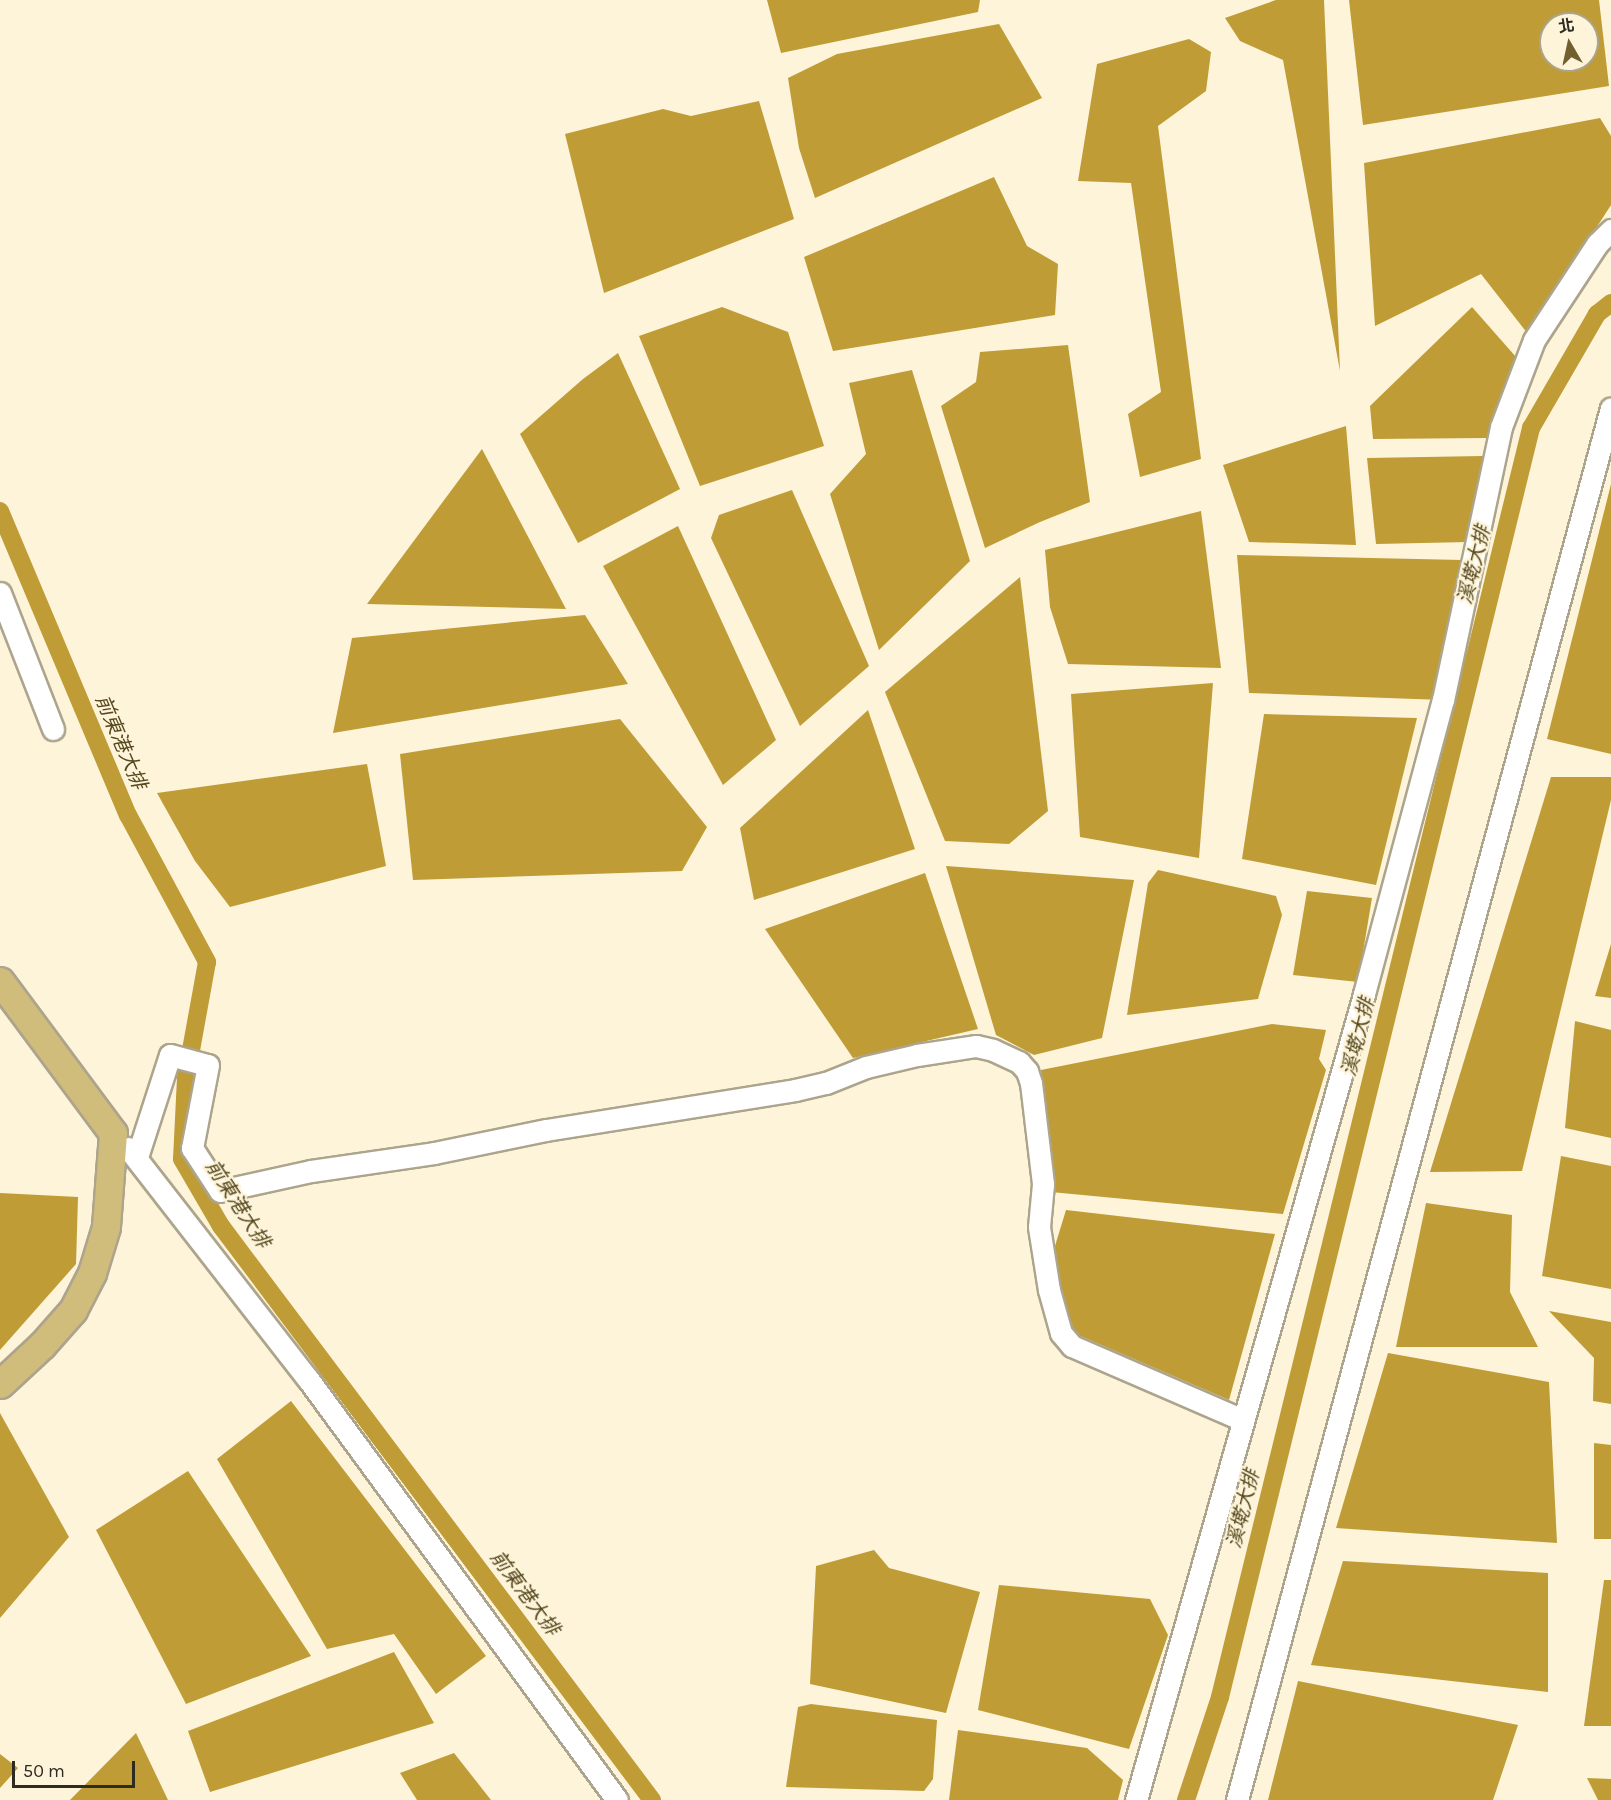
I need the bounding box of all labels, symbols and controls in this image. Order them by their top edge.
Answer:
north arrow [1539,12,1599,72]
text: 北 [1557,15,1576,36]
water label: 溪墘大排 [1453,523,1495,607]
water label: 前東港大排 [90,691,152,793]
water label: 溪墘大排 [1337,995,1379,1079]
water label: 前東港大排 [201,1156,275,1252]
water label: 溪墘大排 [1222,1467,1264,1551]
water label: 前東港大排 [485,1546,565,1640]
scale bar [15,1749,138,1787]
text: 50 m [23,1760,65,1782]

